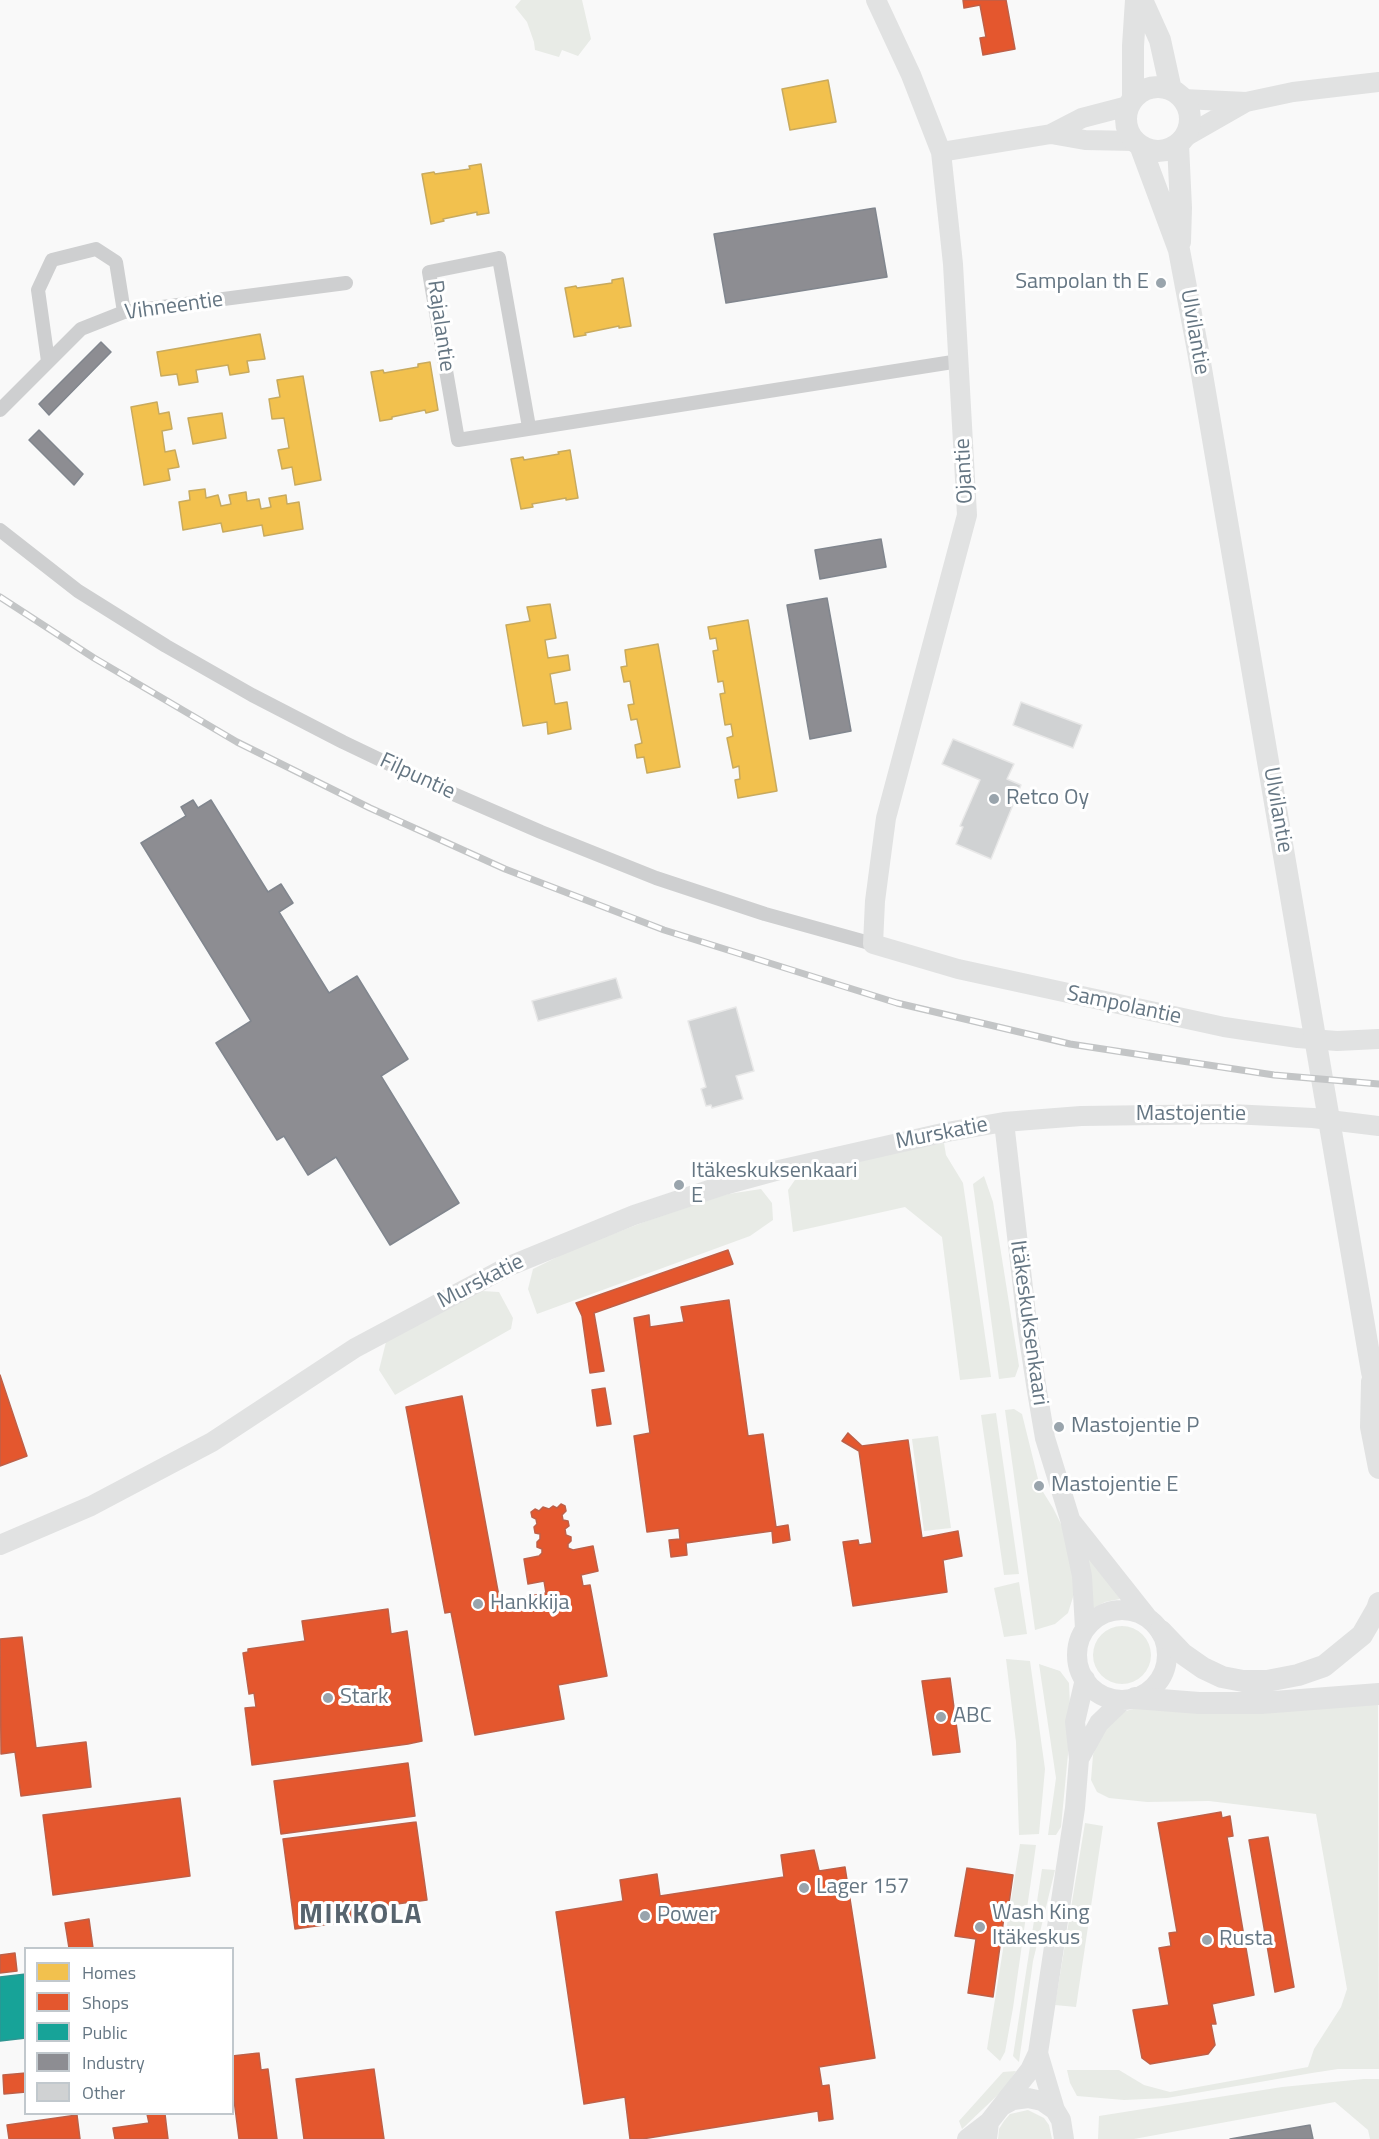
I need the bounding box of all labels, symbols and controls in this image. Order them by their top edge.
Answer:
place label: Sampolan th E [1015,270,1149,296]
marker: Sampolan th E [1154,276,1168,290]
street label: Rajalantie [421,279,459,373]
street label: Vihneentie [123,287,225,327]
street label: Ulvilantie [1174,287,1214,377]
street label: Ojantie [950,437,980,505]
street label: Filpuntie [375,748,459,806]
street label: Ulvilantie [1257,765,1297,855]
place label: Retco Oy [1006,786,1089,812]
marker: Retco Oy [987,792,1001,806]
street label: Sampolantie [1064,981,1184,1031]
street label: Mastojentie [1136,1102,1246,1128]
street label: Murskatie [894,1112,990,1156]
place label: Itäkeskuksenkaari E [691,1159,858,1210]
marker: Itäkeskuksenkaari E [672,1178,686,1192]
street label: Itäkeskuksenkaari [1003,1239,1053,1407]
street label: Murskatie [434,1249,528,1315]
place label: Mastojentie P [1071,1414,1199,1440]
marker: Mastojentie P [1052,1420,1066,1434]
place label: Mastojentie E [1051,1473,1178,1499]
marker: Mastojentie E [1032,1479,1046,1493]
place label: Hankkija [490,1591,569,1617]
marker: Hankkija [471,1597,485,1611]
place label: Stark [340,1685,389,1711]
marker: Stark [321,1691,335,1705]
place label: ABC [953,1704,992,1730]
marker: ABC [934,1710,948,1724]
place label: Lager 157 [816,1875,909,1901]
marker: Lager 157 [797,1881,811,1895]
district label: MIKKOLA [299,1899,423,1933]
place label: Wash King Itäkeskus [992,1901,1090,1952]
place label: Power [657,1903,717,1929]
marker: Power [638,1909,652,1923]
marker: Wash King Itäkeskus [973,1920,987,1934]
place label: Rusta [1219,1927,1273,1953]
marker: Rusta [1200,1933,1214,1947]
legend [24,1947,234,2115]
text: Homes [82,1959,136,1986]
text: Shops [82,1989,129,2016]
text: Public [82,2019,128,2046]
text: Industry [82,2049,145,2076]
text: Other [82,2079,125,2106]

